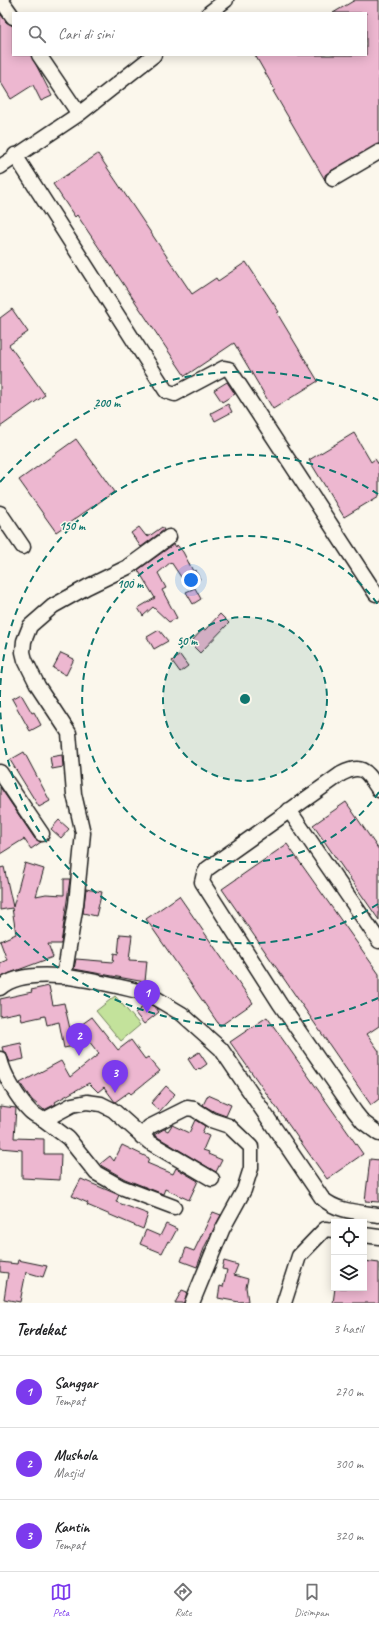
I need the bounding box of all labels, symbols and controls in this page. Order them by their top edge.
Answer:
search box [12,12,367,56]
icon: search [26,23,48,45]
text: Cari di sini [58,25,113,44]
text: 200 m [94,395,121,411]
text: 150 m [59,518,86,534]
your location [181,570,201,590]
text: 100 m [117,576,144,592]
text: 50 m [177,633,198,649]
centre of rings [238,692,252,706]
pin: 1 [134,980,160,1013]
pin: 2 [66,1023,92,1056]
pin: 3 [102,1060,128,1093]
map controls [331,1219,367,1291]
button: locate [331,1219,367,1255]
button: layers [331,1255,367,1291]
text: Terdekat [16,1319,66,1340]
text: 3 hasil [333,1321,363,1337]
text: Sanggar [54,1374,97,1393]
text: 1 [26,1384,32,1400]
text: 270 m [335,1384,363,1400]
text: Tempat [54,1393,85,1409]
text: Mushola [54,1446,97,1465]
text: 2 [26,1456,32,1472]
text: 300 m [335,1456,363,1472]
text: Masjid [54,1465,84,1481]
text: Kantin [54,1518,89,1537]
text: 3 [26,1528,32,1544]
text: 320 m [335,1528,363,1544]
text: Tempat [54,1537,85,1553]
tab: Peta [50,1581,72,1619]
tab: Rute [172,1581,194,1619]
tab: Disimpan [294,1581,329,1619]

